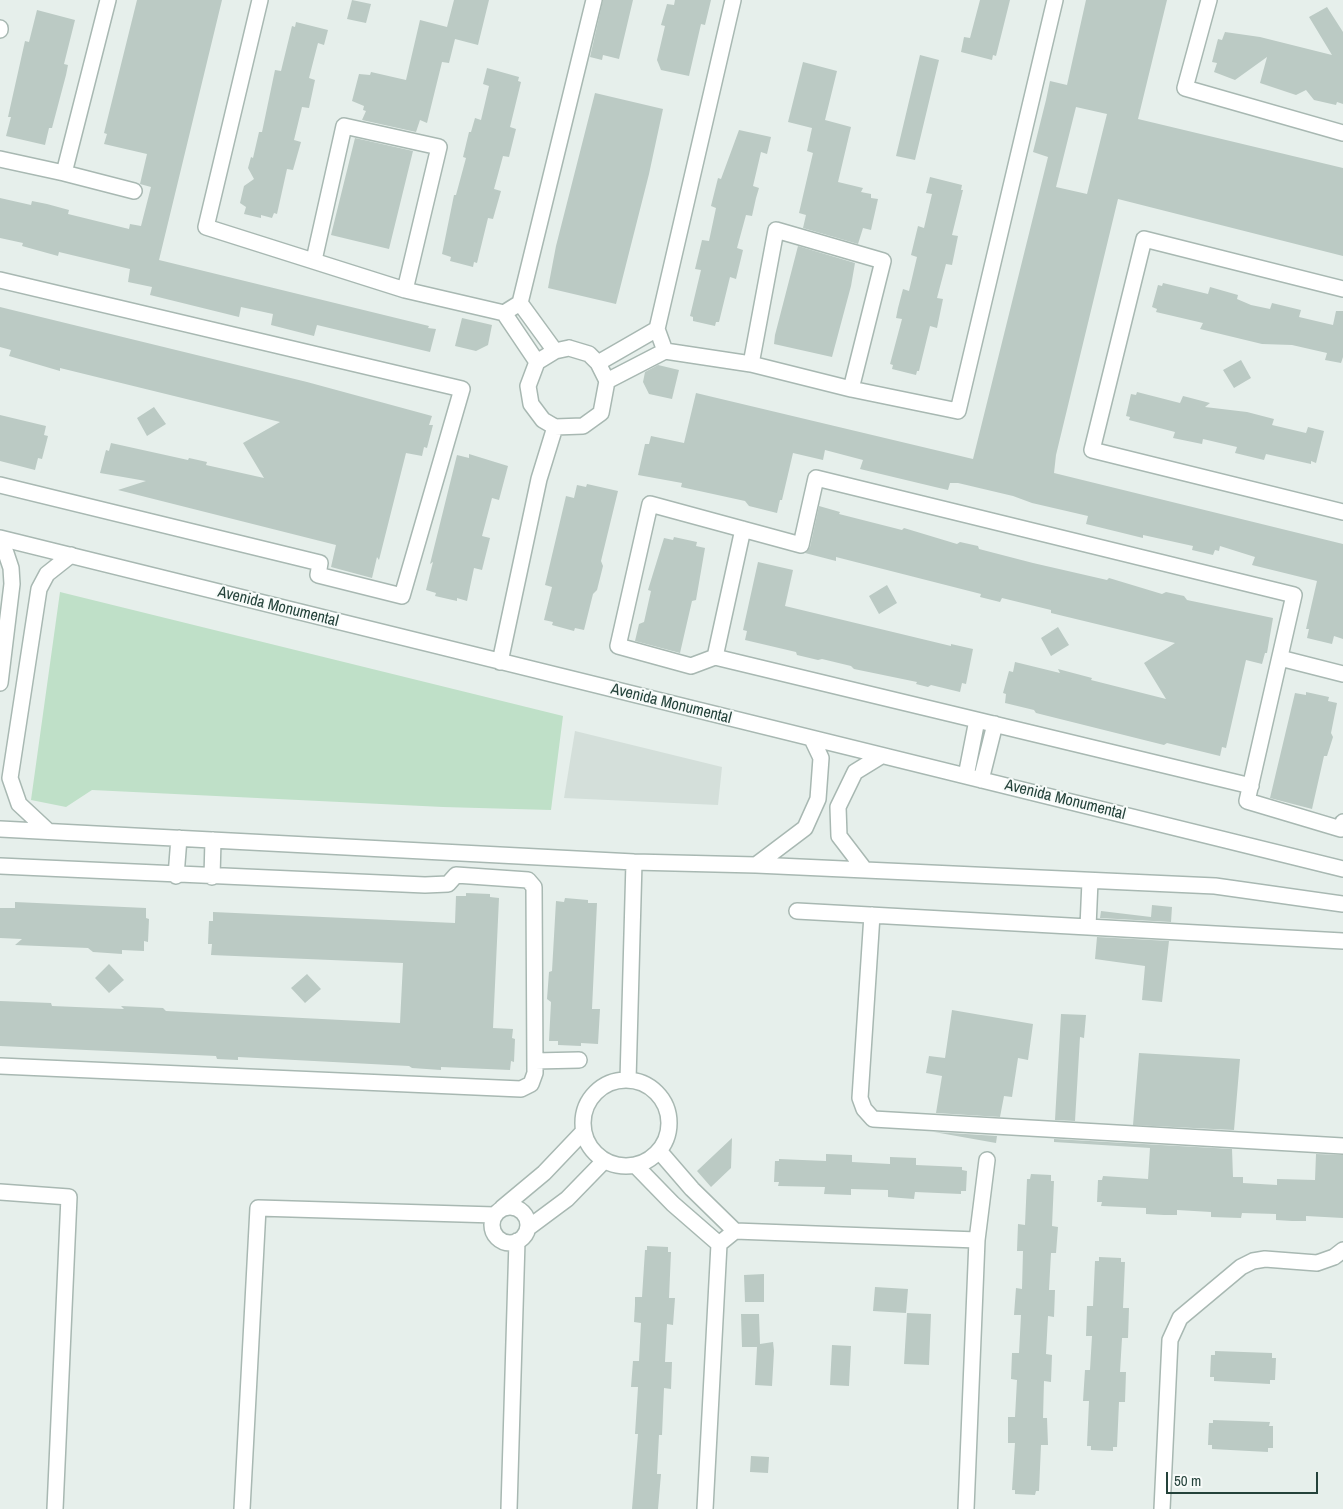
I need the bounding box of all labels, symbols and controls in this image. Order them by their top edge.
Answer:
street label: Avenida Monumental [216,583,340,631]
street label: Avenida Monumental [609,680,733,728]
street label: Avenida Monumental [1003,776,1127,824]
scale bar [1168,1462,1320,1494]
text: 50 m [1174,1470,1201,1491]

